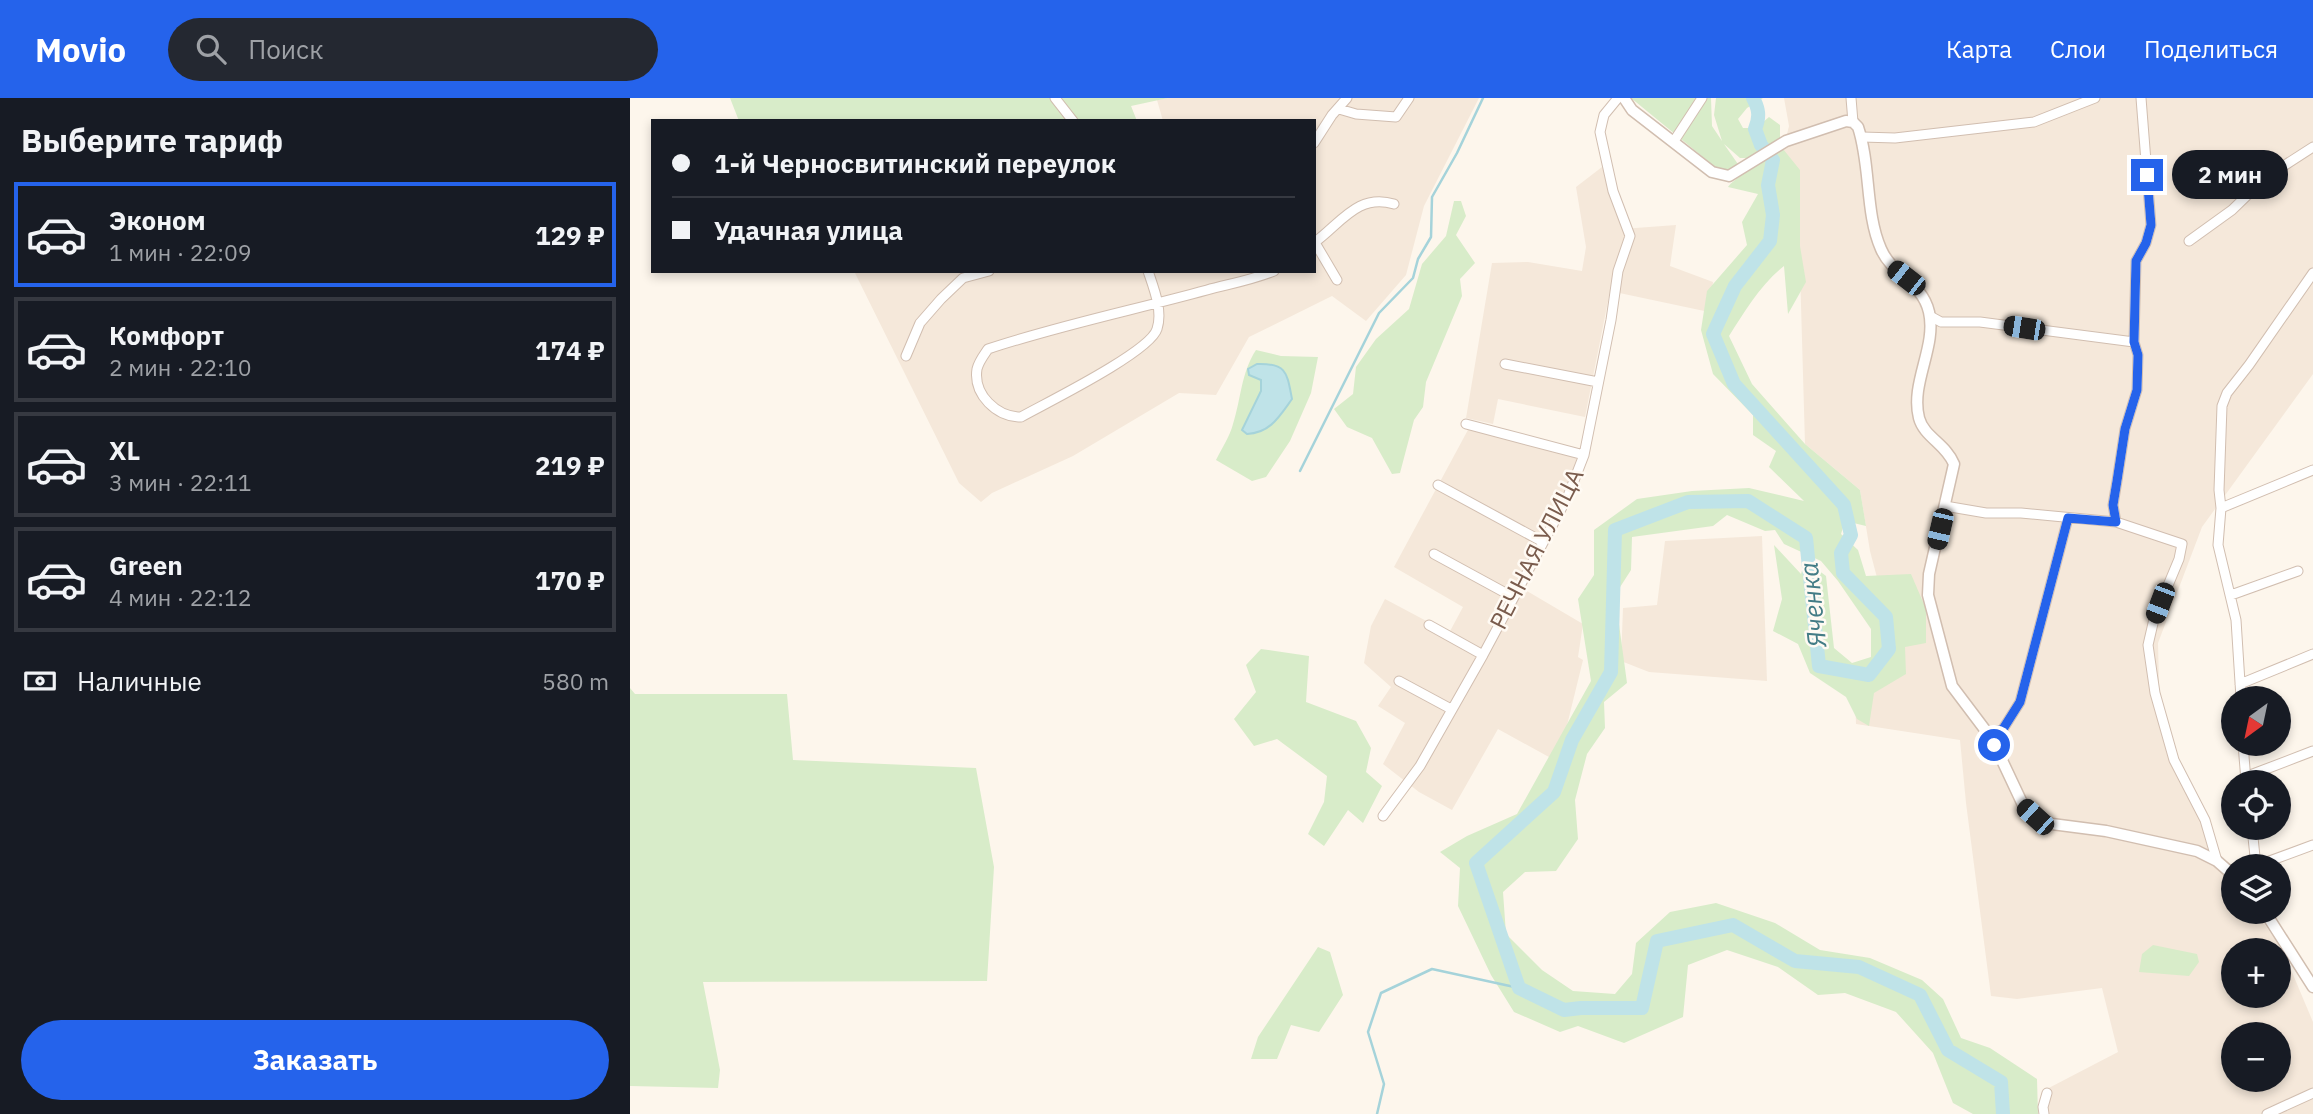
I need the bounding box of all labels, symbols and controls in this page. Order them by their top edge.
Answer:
search box [168,18,658,81]
text: Movio [35,28,126,71]
icon: search [192,30,230,68]
text: Поиск [248,32,323,66]
text: Карта [1946,33,2012,65]
text: Слои [2050,33,2106,65]
text: Поделиться [2144,33,2278,65]
text: Выберите тариф [21,119,283,161]
text: 1-й Черносвитинский переулок [714,146,1116,180]
callout: 2 мин [2172,150,2287,200]
route end [2131,159,2163,191]
text: 2 мин [2198,159,2262,189]
icon: car [25,203,88,266]
text: Эконом [109,203,206,237]
text: Удачная улица [714,213,903,247]
text: 129 ₽ [535,218,605,252]
text: 1 мин · 22:09 [109,237,252,267]
car [1883,257,1930,299]
car [2002,314,2047,342]
icon: car [25,318,88,381]
text: Комфорт [109,318,224,352]
text: 174 ₽ [535,333,605,367]
text: 2 мин · 22:10 [109,352,252,382]
icon: car [25,433,88,496]
text: XL [109,433,140,467]
text: 219 ₽ [535,448,605,482]
street label: РЕЧНАЯ УЛИЦА [1482,463,1590,635]
text: 3 мин · 22:11 [109,467,252,497]
car [1926,506,1955,552]
icon: car [25,548,88,611]
text: Green [109,548,183,582]
water label: Яченка [1791,561,1834,651]
text: 170 ₽ [535,563,605,597]
car [2143,580,2178,626]
text: 4 мин · 22:12 [109,582,252,612]
icon: cash [21,662,59,700]
text: Наличные [77,664,202,698]
text: 580 m [542,666,609,696]
north arrow [2221,686,2291,756]
map controls [2221,686,2291,1092]
route start [1978,729,2010,761]
button: locate [2221,770,2291,840]
car [2013,795,2058,839]
button: layers [2221,854,2291,924]
button: + [2221,938,2291,1008]
button: Заказать [21,1020,609,1100]
button: − [2221,1022,2291,1092]

